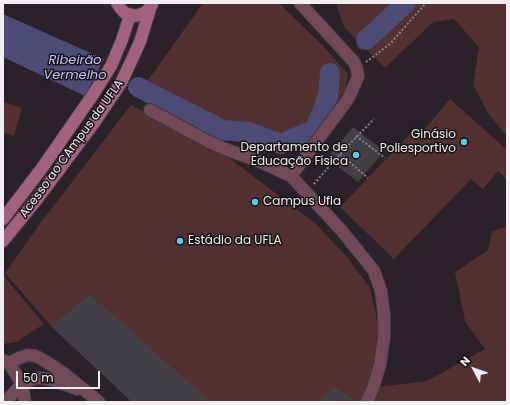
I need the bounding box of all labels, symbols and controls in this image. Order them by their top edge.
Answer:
water label: Ribeirão Vermelho [44,53,106,84]
street label: Acesso ao CAmpus da UFLA [17,77,127,221]
place label: Ginásio Poliesportivo [380,128,456,156]
marker: Ginásio Poliesportivo [459,137,469,147]
place label: Departamento de Educação Física [241,141,348,169]
marker: Departamento de Educação Física [351,150,361,160]
place label: Campus Ufla [263,195,341,209]
marker: Campus Ufla [250,197,260,207]
place label: Estádio da UFLA [188,234,282,248]
marker: Estádio da UFLA [175,236,185,246]
north arrow [454,349,494,389]
text: N [456,353,474,370]
scale bar [18,363,102,389]
text: 50 m [23,369,54,386]

